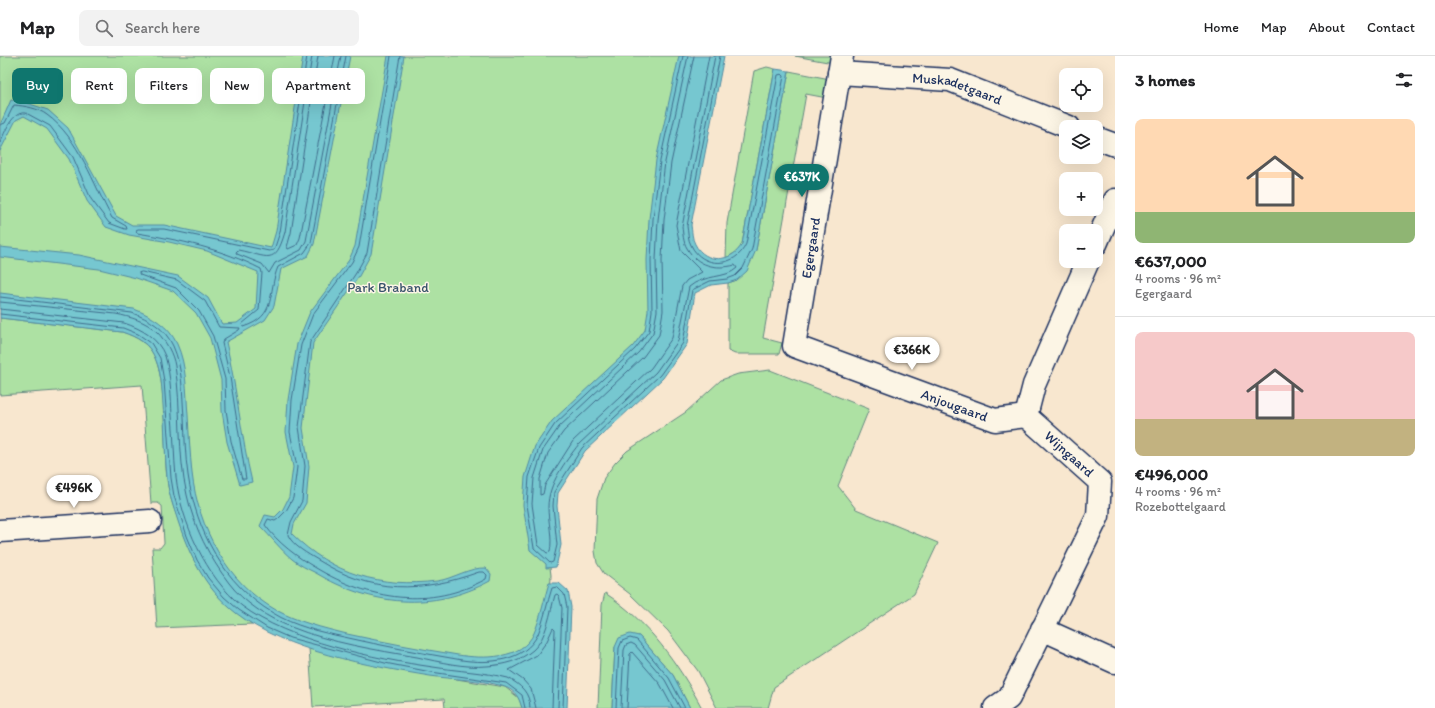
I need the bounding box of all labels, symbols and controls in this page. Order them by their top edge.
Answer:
search box [79,10,359,46]
text: Map [20,16,55,39]
icon: search [93,17,115,39]
text: Search here [125,19,200,37]
text: Home [1204,19,1239,36]
text: Map [1261,19,1287,36]
text: About [1309,19,1345,36]
text: Contact [1367,19,1415,36]
chip: Buy [12,68,63,104]
chip: Rent [71,68,127,104]
chip: Filters [135,68,202,104]
chip: New [210,68,264,104]
chip: Apartment [272,68,365,104]
map controls [1059,68,1103,268]
button: locate [1059,68,1103,112]
street label: Muskadetgaard [912,69,1005,108]
icon: filters [1393,69,1415,91]
text: 3 homes [1135,70,1195,90]
button: layers [1059,120,1103,164]
icon: home [1239,145,1311,217]
pin: €637K [774,164,830,198]
text: €637K [784,169,820,184]
button: + [1059,172,1103,216]
street label: Egergaard [798,216,824,280]
button: − [1059,224,1103,268]
text: €637,000 [1135,251,1207,271]
text: 4 rooms · 96 m² [1135,271,1221,286]
park label: Park Braband [347,279,429,296]
text: Egergaard [1135,286,1192,301]
pin: €366K [884,337,940,371]
text: €366K [894,342,930,357]
icon: home [1239,358,1311,430]
street label: Anjougaard [919,385,991,425]
street label: Wijngaard [1041,427,1098,481]
text: €496,000 [1135,464,1208,484]
pin: €496K [46,475,102,509]
text: €496K [55,480,93,495]
text: 4 rooms · 96 m² [1135,484,1221,499]
text: Rozebottelgaard [1135,499,1226,514]

